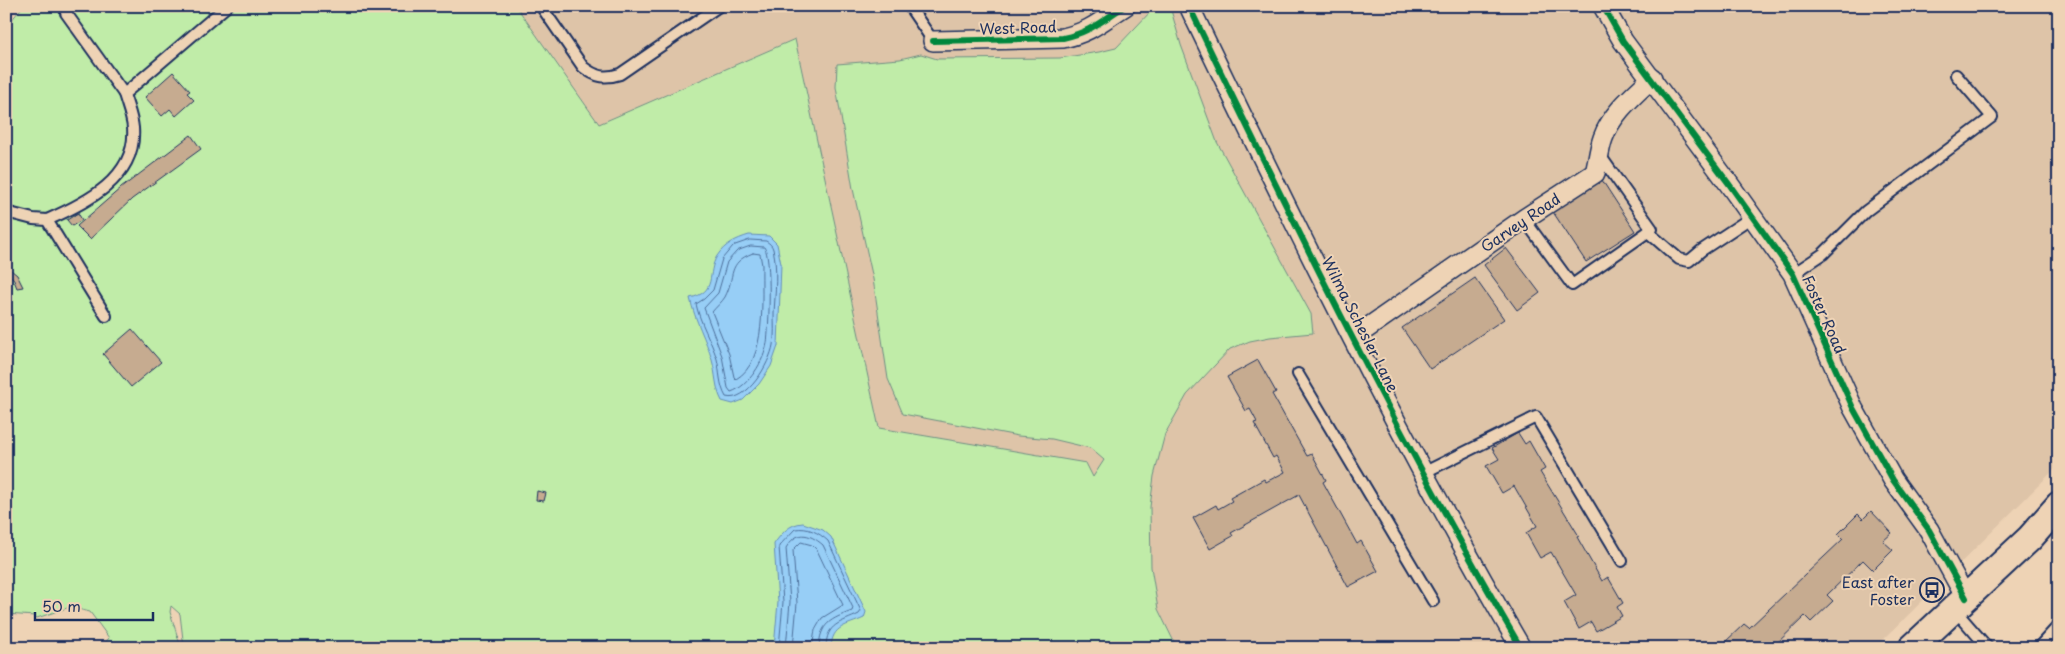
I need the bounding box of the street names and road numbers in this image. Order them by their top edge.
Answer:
street label: West Road [979,14,1057,40]
street label: Garvey Road [1475,187,1565,257]
street label: Wilma Schesler Lane [1317,252,1405,396]
street label: Foster Road [1797,271,1853,357]

